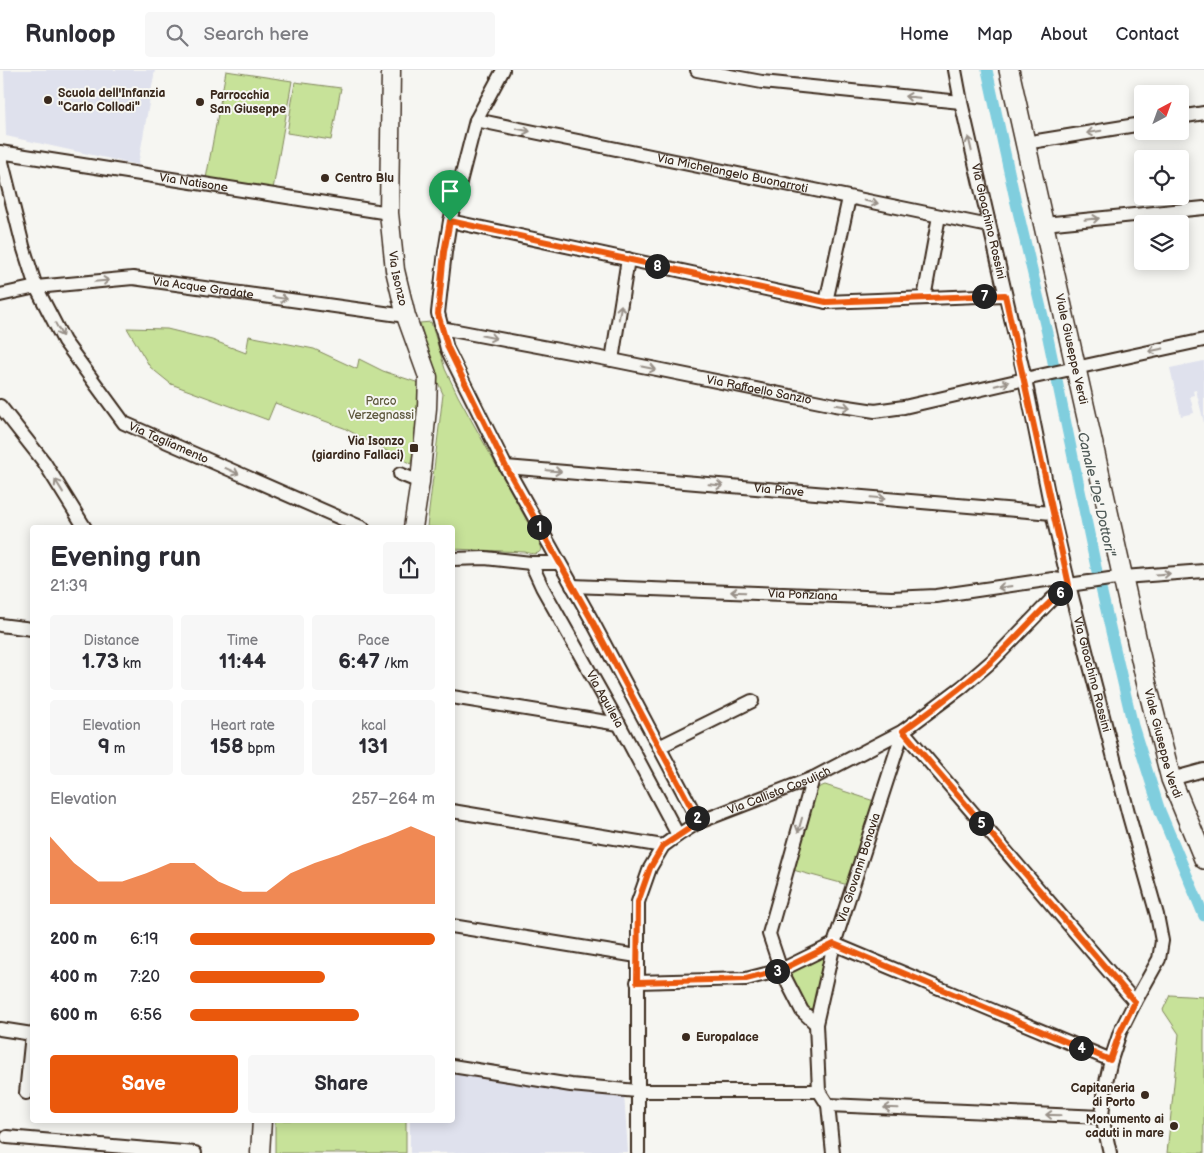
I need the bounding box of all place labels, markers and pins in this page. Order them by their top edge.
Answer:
place label: Scuola dell'Infanzia "Carlo Collodi" [58,86,165,115]
place label: Parrocchia San Giuseppe [210,88,286,117]
marker: Scuola dell'Infanzia "Carlo Collodi" [42,94,54,106]
marker: Parrocchia San Giuseppe [194,96,206,108]
pin [429,170,471,221]
place label: Centro Blu [335,171,394,186]
marker: Centro Blu [319,172,331,184]
pin: 8 [644,254,670,278]
pin: 7 [972,284,996,308]
place label: Via Isonzo (giardino Fallaci) [311,434,404,463]
marker: Via Isonzo (giardino Fallaci) [408,442,420,454]
pin: 1 [526,514,552,540]
pin: 6 [1048,580,1072,606]
pin: 2 [684,806,710,830]
pin: 5 [968,810,994,836]
pin: 3 [764,958,790,984]
place label: Europalace [696,1030,759,1045]
marker: Europalace [680,1031,692,1043]
pin: 4 [1068,1036,1094,1060]
place label: Capitaneria di Porto [1071,1081,1135,1110]
marker: Capitaneria di Porto [1139,1089,1151,1101]
place label: Monumento ai caduti in mare [1085,1112,1164,1141]
marker: Monumento ai caduti in mare [1168,1120,1180,1132]

